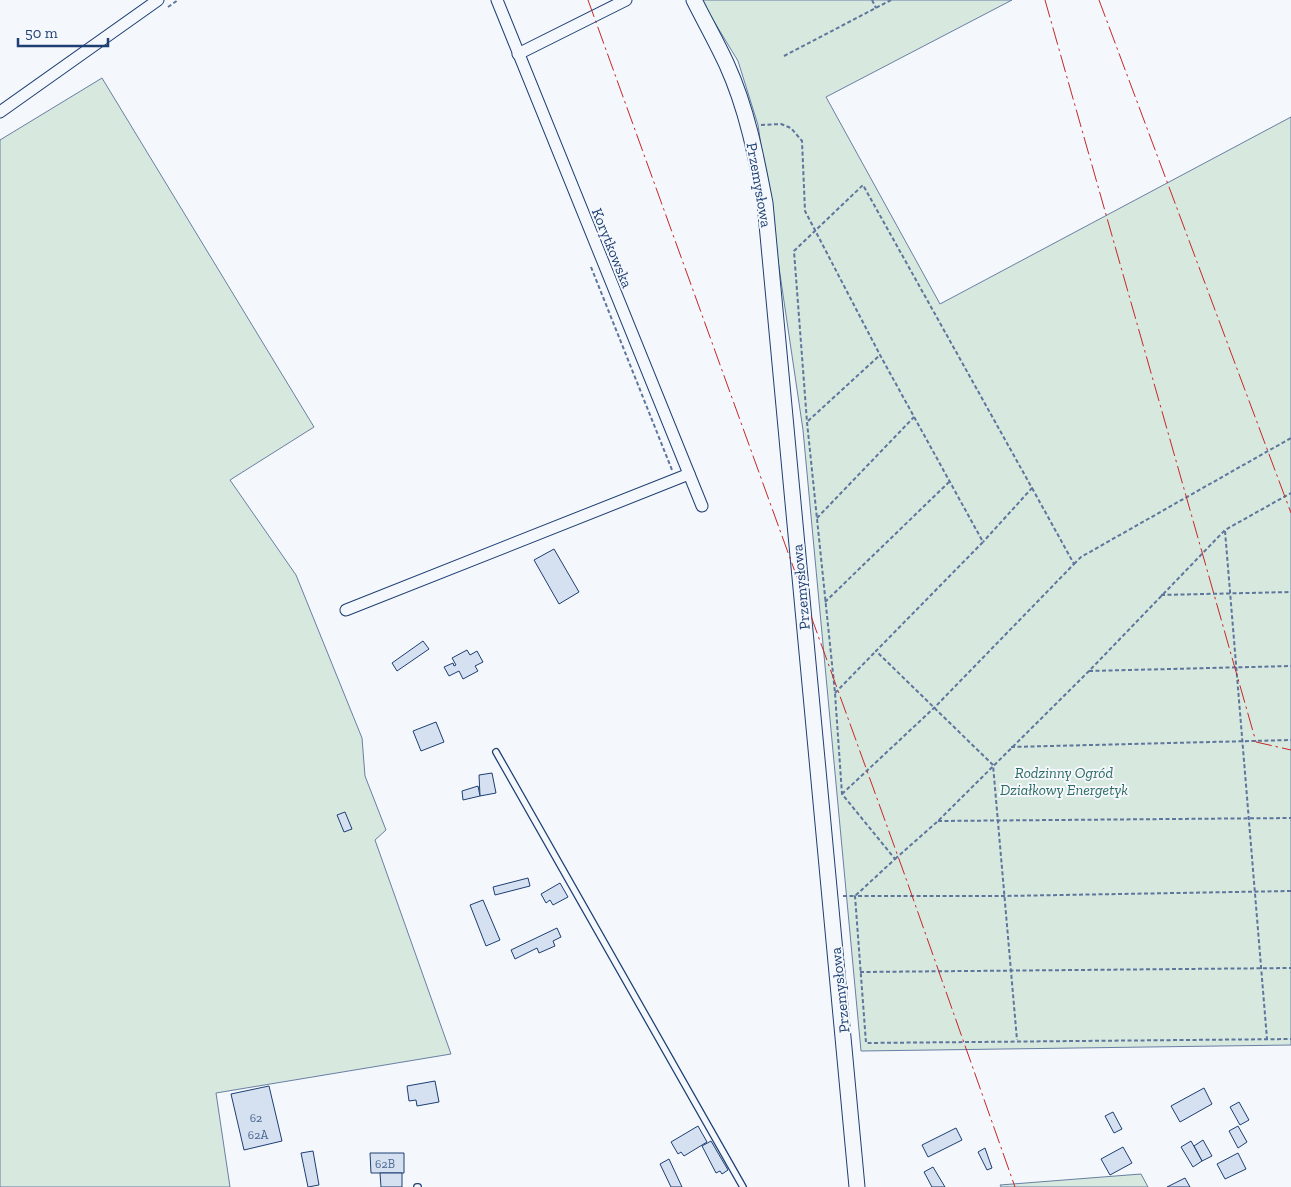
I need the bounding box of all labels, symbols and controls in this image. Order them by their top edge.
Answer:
scale bar [18,15,108,47]
text: 50 m [25,24,58,42]
street label: Przemysłowa [743,141,775,229]
street label: Korytkowska [588,205,636,291]
street label: Przemysłowa [788,543,814,631]
park label: Rodzinny Ogród Działkowy Energetyk [1000,764,1128,799]
street label: Przemysłowa [827,946,853,1034]
house number: 62 [250,1111,262,1125]
house number: 62A [248,1128,268,1142]
house number: 62B [375,1157,395,1171]

